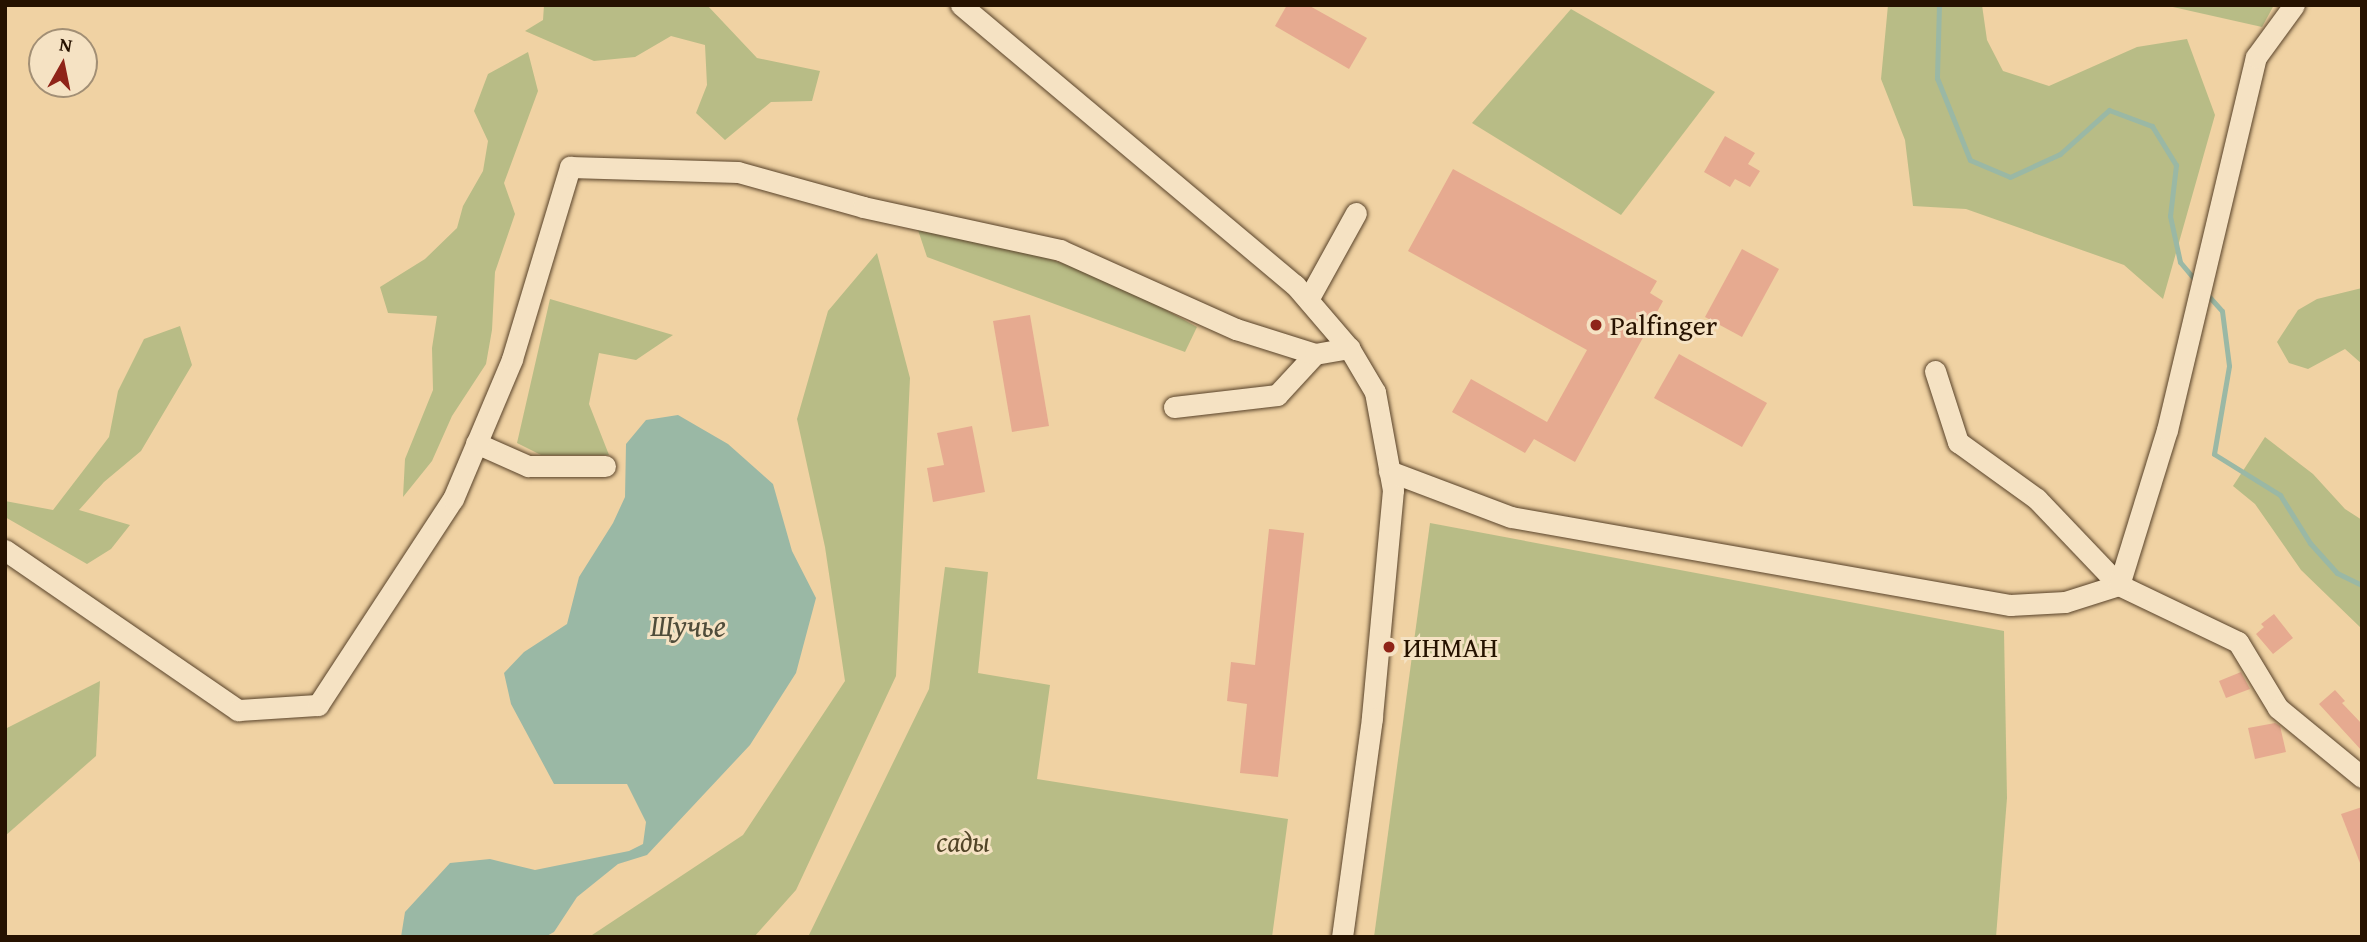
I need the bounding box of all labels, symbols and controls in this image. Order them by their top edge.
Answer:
north arrow [28,28,98,98]
text: N [58,29,74,59]
place label: Palfinger [1610,308,1717,342]
marker: Palfinger [1588,317,1604,333]
water label: Щучье [650,607,726,643]
place label: ИНМАН [1403,630,1498,664]
marker: ИНМАН [1381,639,1397,655]
park label: сады [936,824,990,858]

